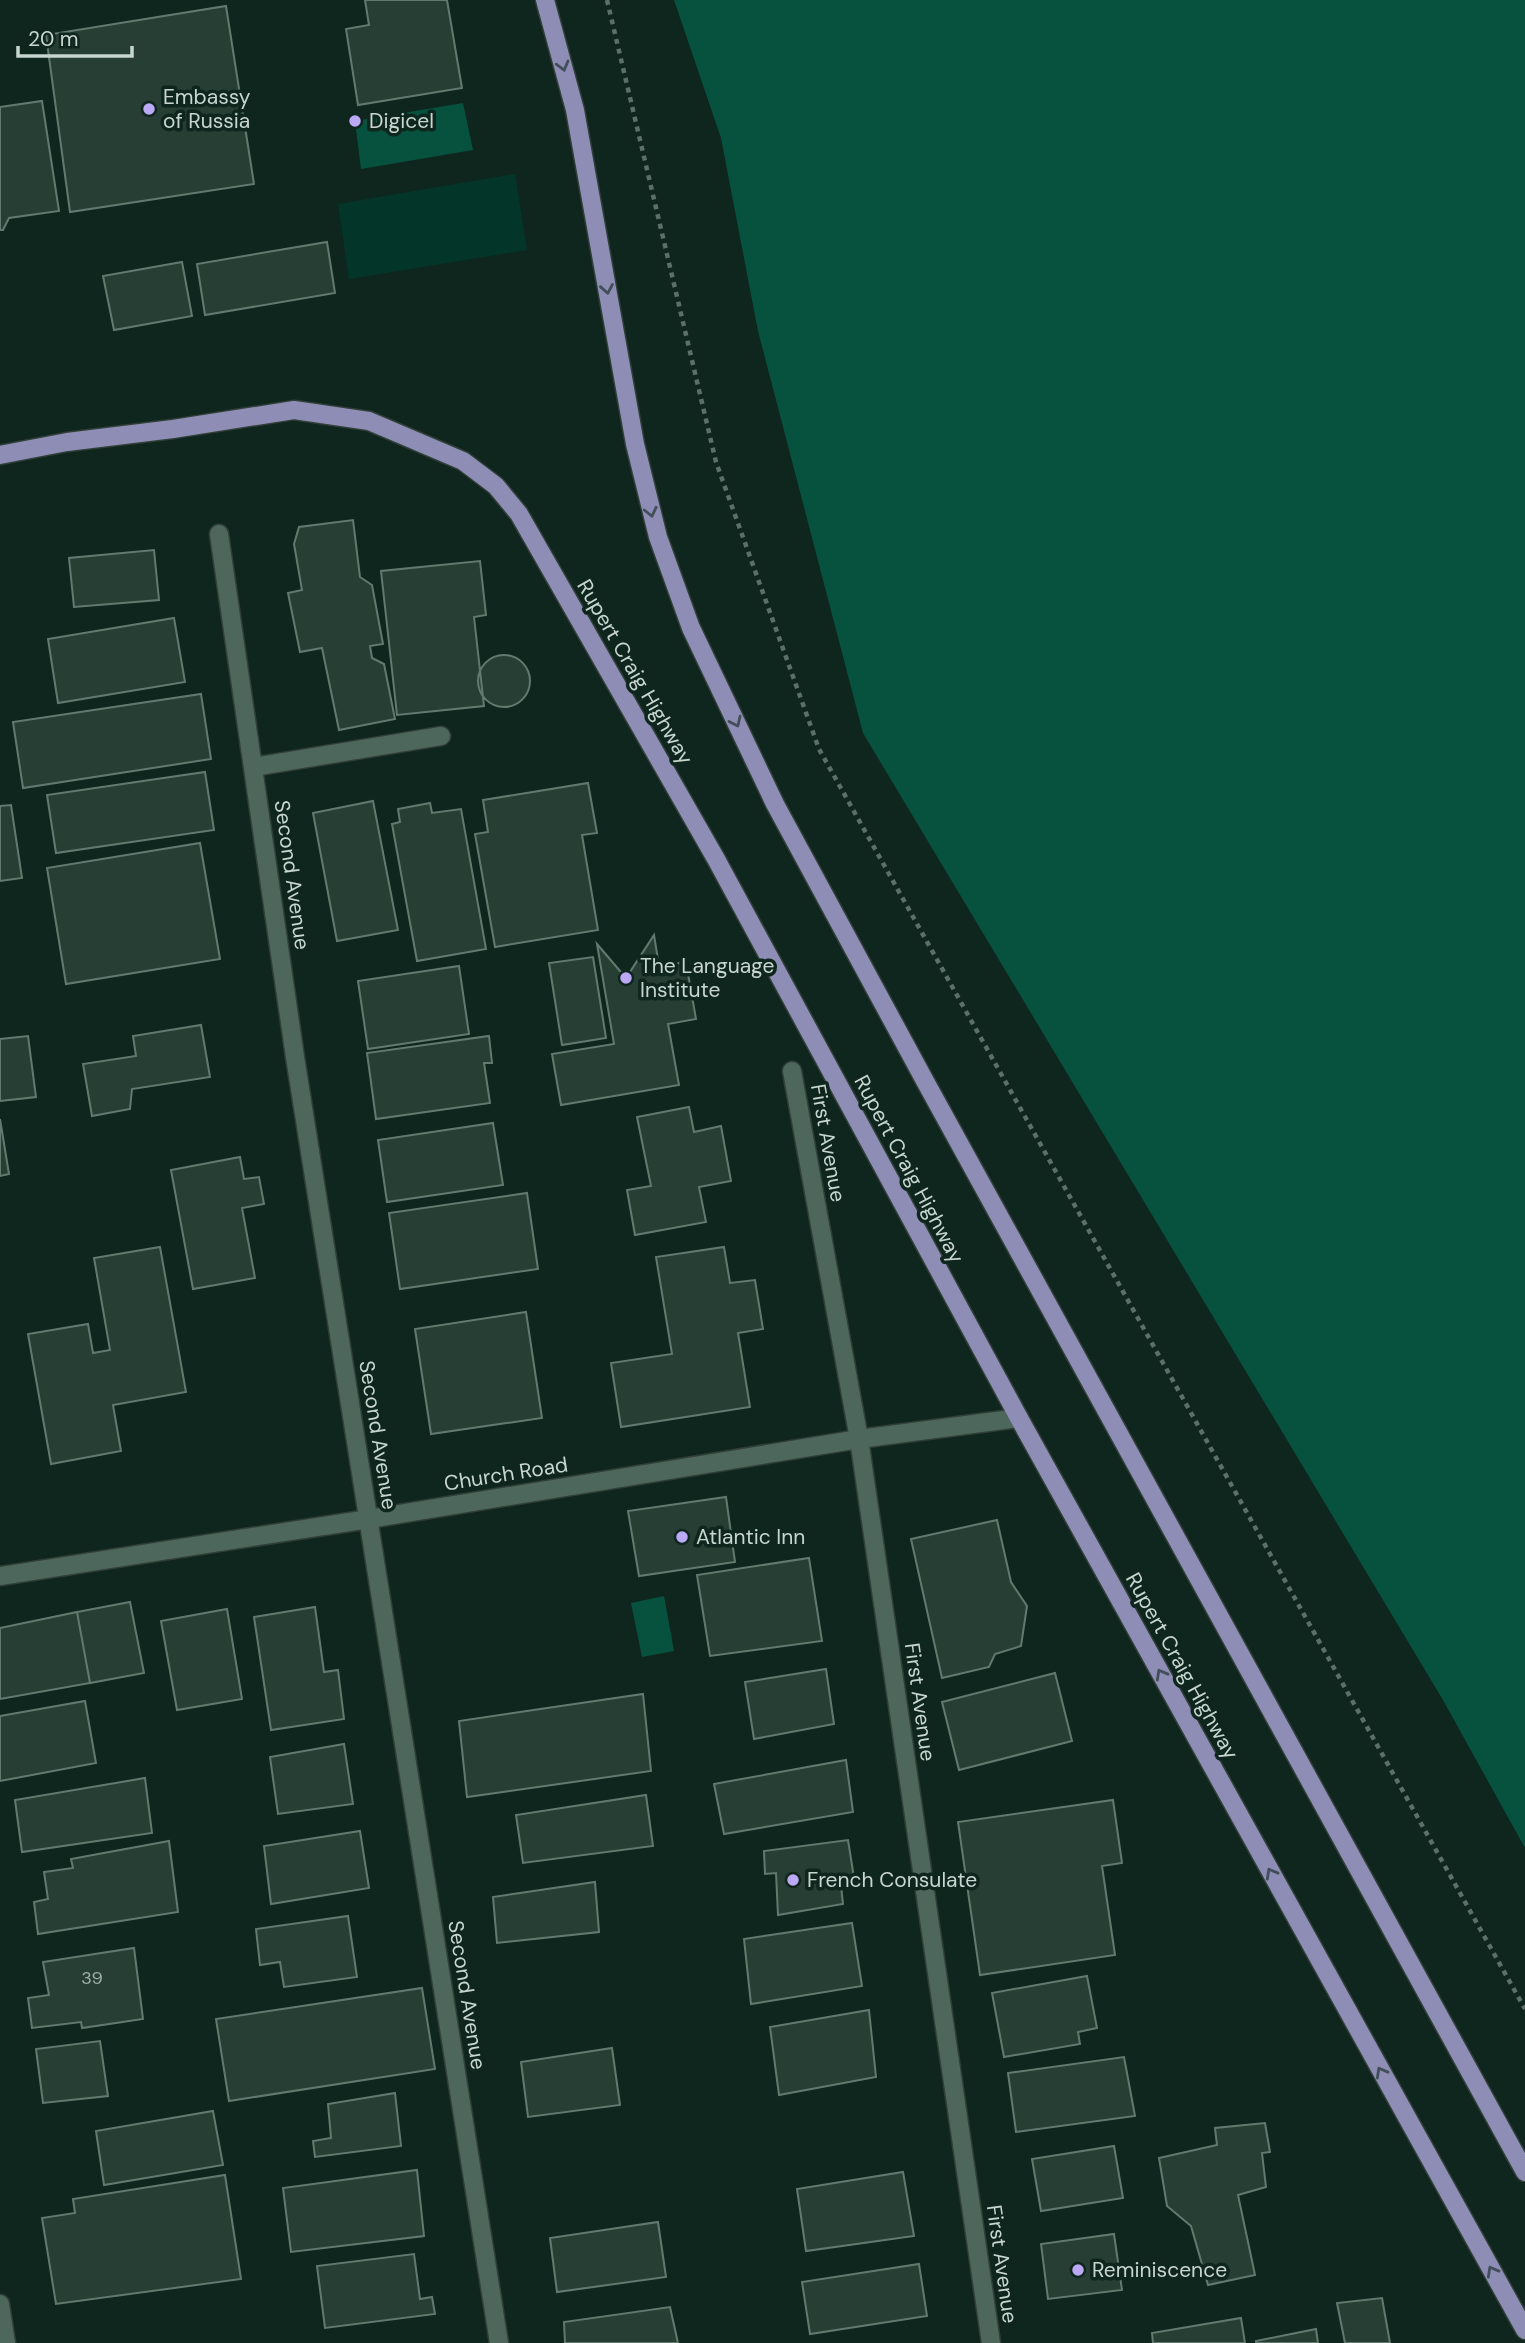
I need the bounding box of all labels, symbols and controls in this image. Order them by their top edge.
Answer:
scale bar [18,14,131,58]
text: 20 m [28,25,79,53]
one-way arrow [554,60,569,72]
place label: Embassy of Russia [163,83,251,135]
marker: Embassy of Russia [141,101,157,117]
place label: Digicel [369,107,434,135]
marker: Digicel [347,113,363,129]
one-way arrow [599,283,614,295]
one-way arrow [643,506,658,518]
street label: Rupert Craig Highway [571,574,700,770]
one-way arrow [728,715,742,728]
street label: Second Avenue [268,798,316,952]
place label: The Language Institute [640,952,774,1004]
marker: The Language Institute [618,970,634,986]
street label: Rupert Craig Highway [848,1070,971,1268]
street label: First Avenue [804,1082,852,1204]
street label: Second Avenue [352,1358,404,1512]
street label: Church Road [442,1450,570,1498]
place label: Atlantic Inn [696,1523,805,1551]
marker: Atlantic Inn [674,1529,690,1545]
street label: Rupert Craig Highway [1119,1568,1245,1765]
street label: First Avenue [898,1641,942,1763]
one-way arrow [1156,1669,1169,1681]
place label: French Consulate [807,1866,977,1894]
one-way arrow [1266,1868,1279,1880]
marker: French Consulate [785,1872,801,1888]
street label: Second Avenue [441,1918,493,2072]
house number: 39 [81,1966,103,1990]
one-way arrow [1376,2066,1390,2079]
street label: First Avenue [980,2203,1024,2325]
place label: Reminiscence [1092,2256,1227,2284]
marker: Reminiscence [1070,2262,1086,2278]
one-way arrow [1487,2265,1500,2278]

